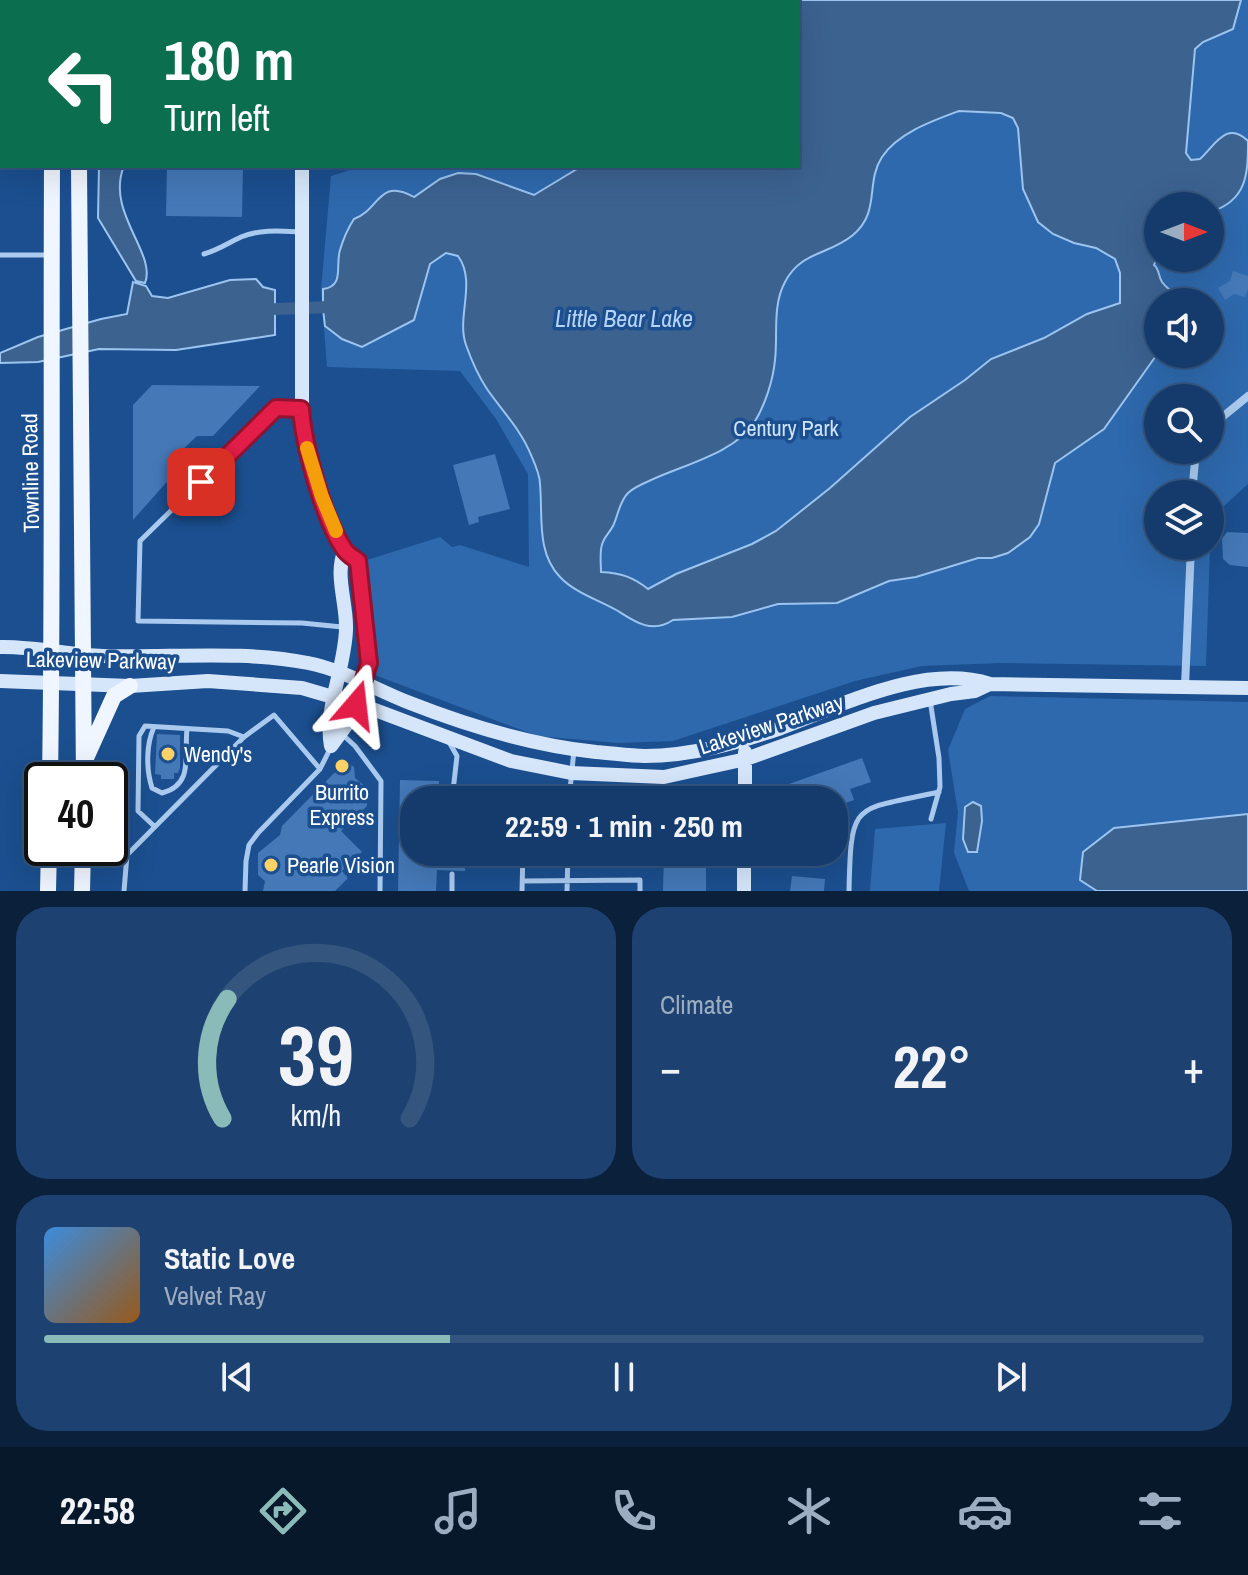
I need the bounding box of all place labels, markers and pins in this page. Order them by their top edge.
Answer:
pin [167,448,235,516]
place label: Wendy's [184,739,252,769]
marker: Wendy's [159,745,177,763]
marker: Burrito Express [333,757,351,775]
place label: Burrito Express [309,777,375,832]
place label: Pearle Vision [287,850,395,880]
marker: Pearle Vision [262,856,280,874]

